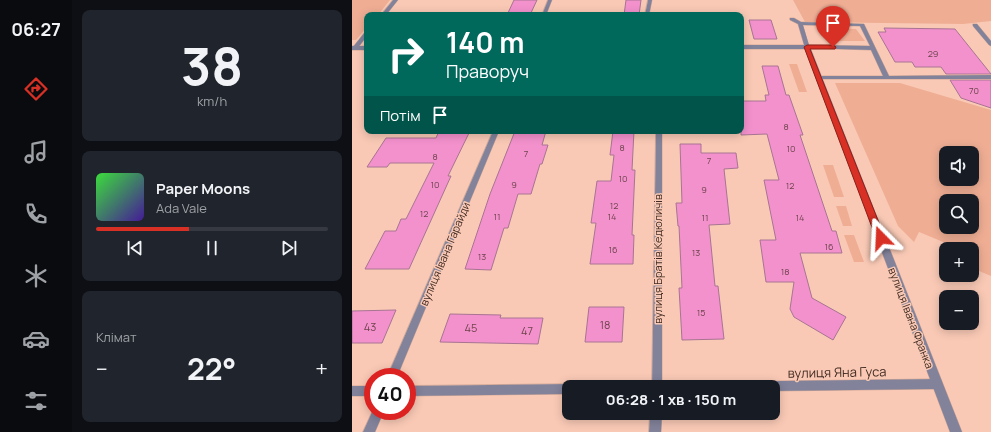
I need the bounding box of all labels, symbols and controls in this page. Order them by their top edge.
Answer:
pin [816,6,850,47]
icon: arrive [822,12,844,34]
text: 06:27 [11,17,61,41]
text: 140 m [446,23,525,61]
icon: right [380,28,432,80]
text: 38 [181,30,243,101]
house number: 29 [928,47,938,60]
text: Праворуч [446,59,529,83]
icon: directions [22,75,50,103]
house number: 70 [969,84,979,97]
text: km/h [197,92,227,110]
icon: arrive [429,104,451,126]
text: Потім [380,105,421,126]
house number: 8 [783,120,789,133]
icon: music [22,138,50,166]
house number: 8 [619,141,625,154]
house number: 10 [787,142,796,155]
map controls [939,146,979,330]
button: sound [939,146,979,186]
house number: 7 [524,147,529,160]
house number: 8 [432,150,438,163]
house number: 7 [707,154,712,167]
house number: 10 [619,172,628,185]
text: Paper Moons [156,178,250,199]
house number: 10 [431,178,440,191]
house number: 9 [511,178,517,191]
house number: 12 [786,179,794,192]
house number: 9 [701,183,707,196]
street label: вулиця Братів Кедюличів [650,194,665,324]
button: search [939,194,979,234]
text: Ada Vale [156,199,207,217]
house number: 12 [610,199,618,212]
icon: phone [22,200,50,228]
street label: вулиця Івана Гарайди [416,200,473,308]
house number: 12 [420,207,428,220]
house number: 11 [493,210,501,223]
house number: 14 [608,210,616,223]
house number: 11 [701,211,709,224]
house number: 14 [796,211,804,224]
position arrow [860,217,902,259]
icon: previous [124,237,146,259]
icon: pause [201,237,223,259]
icon: next [278,237,300,259]
house number: 16 [824,240,834,253]
button: + [939,242,979,282]
house number: 16 [608,243,618,256]
house number: 13 [692,246,700,259]
house number: 13 [478,250,486,263]
icon: climate [22,262,50,290]
house number: 18 [781,265,789,278]
street label: вулиця Івана Франка [885,265,938,370]
button: − [939,290,979,330]
house number: 15 [697,306,705,319]
house number: 18 [600,317,610,332]
house number: 43 [364,319,376,334]
house number: 45 [465,320,477,335]
house number: 47 [521,323,533,338]
icon: car [22,325,50,353]
text: Клімат [96,328,137,346]
text: 22° [187,348,236,389]
text: − [96,354,108,384]
text: + [315,354,328,384]
street label: вулиця Яна Гуса [787,362,887,382]
speed limit sign: 40 [364,368,416,420]
icon: filters [22,387,50,415]
text: 06:28 · 1 хв · 150 m [606,389,736,410]

